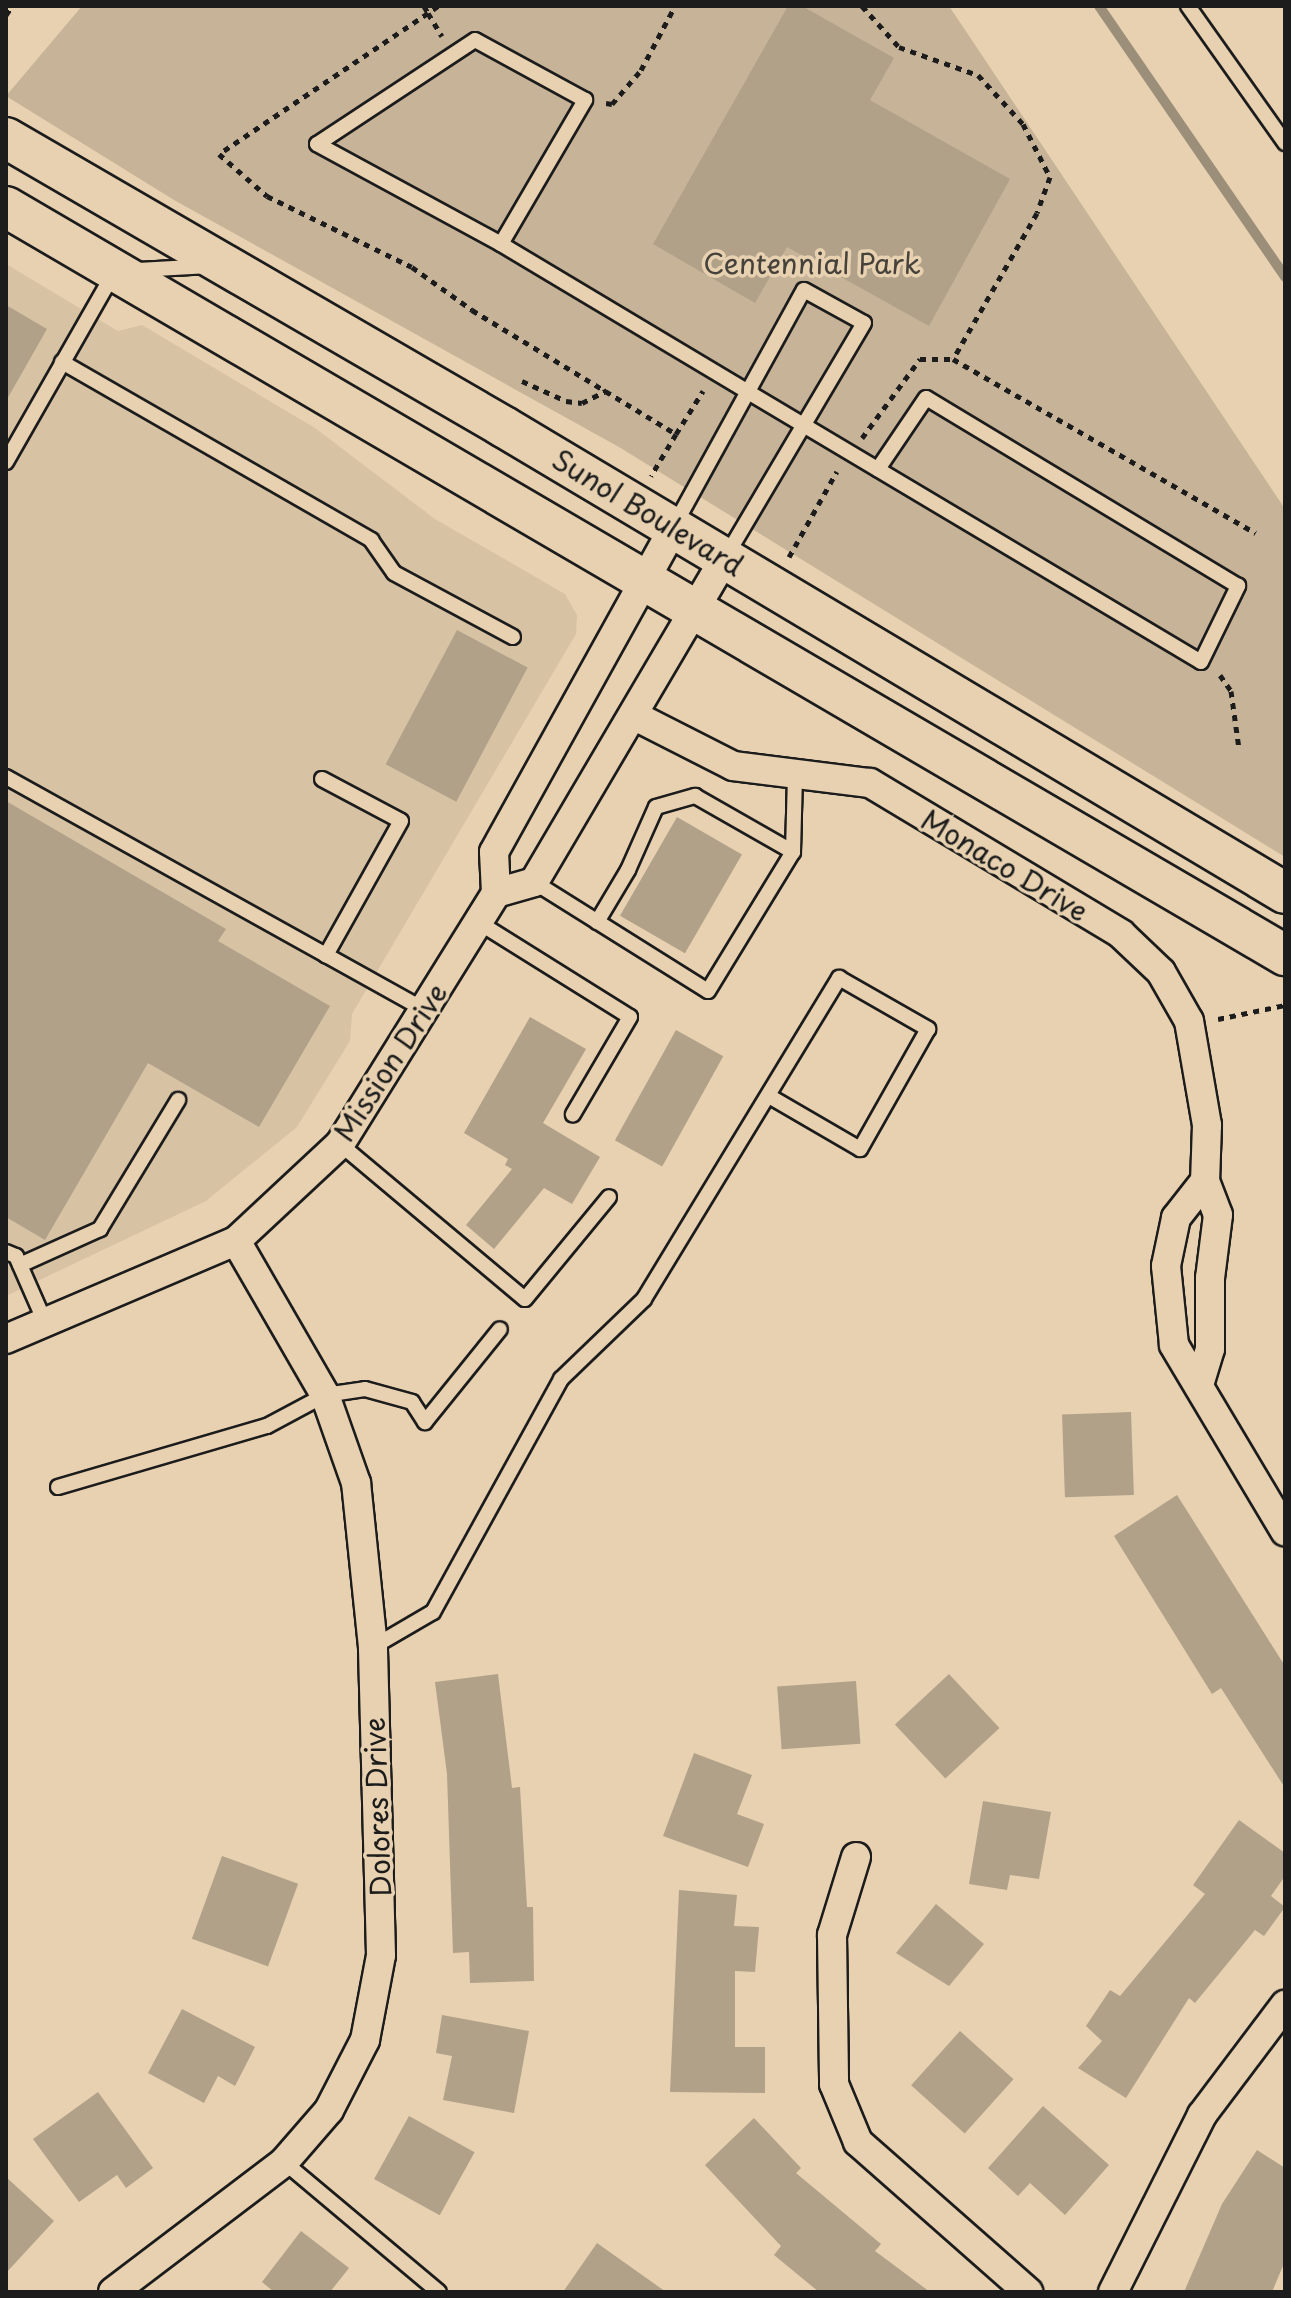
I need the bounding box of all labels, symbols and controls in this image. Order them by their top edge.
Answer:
park label: Centennial Park [703,246,921,280]
street label: Sunol Boulevard [546,442,750,582]
street label: Monaco Drive [916,802,1094,928]
street label: Mission Drive [327,977,453,1147]
street label: Dolores Drive [357,1716,397,1898]

